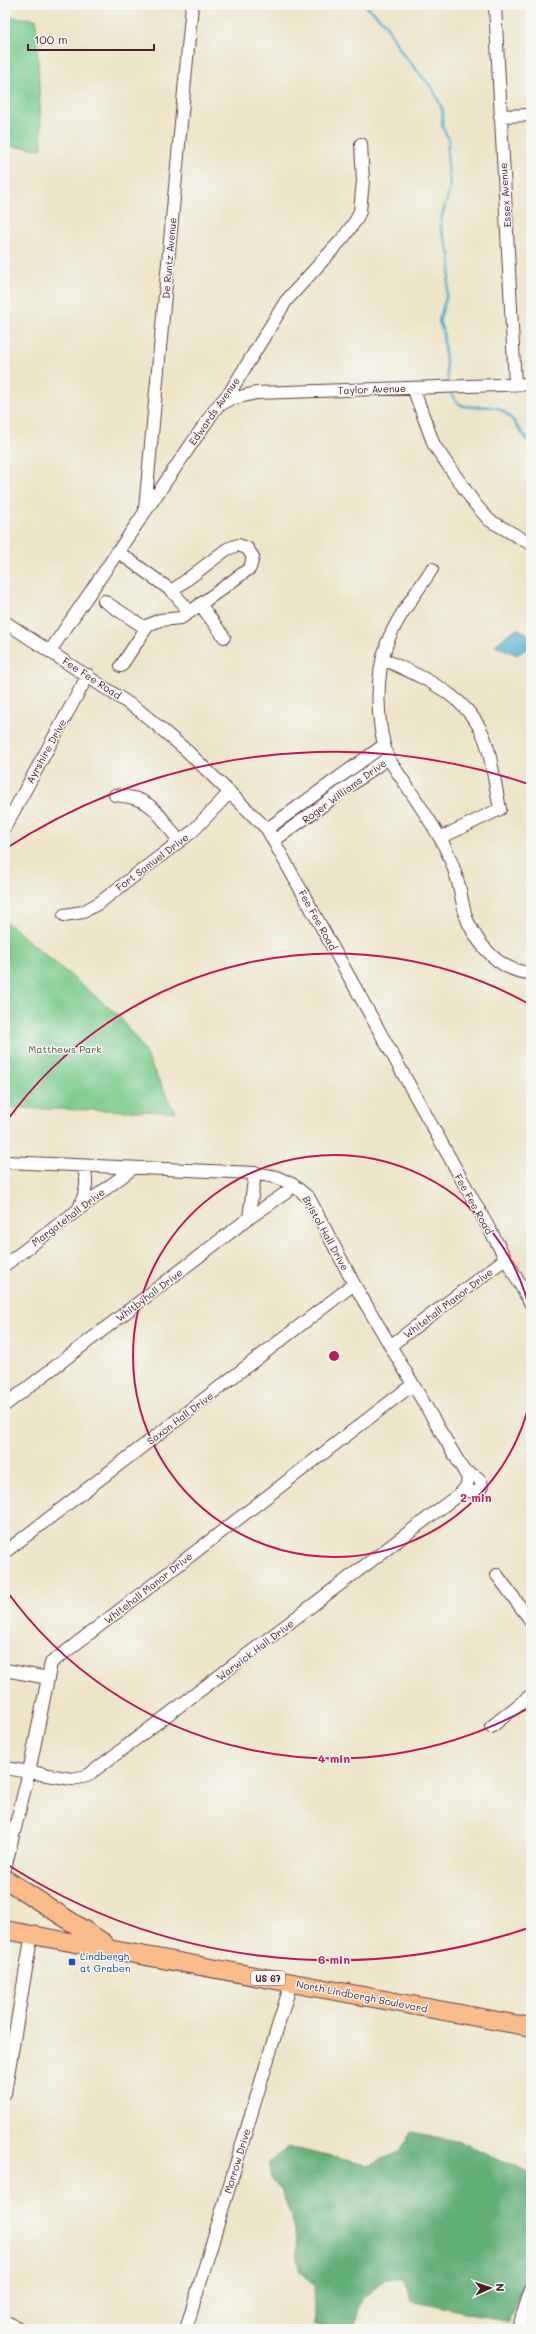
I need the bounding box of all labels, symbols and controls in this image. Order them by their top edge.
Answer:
scale bar [28,26,154,52]
text: 100 m [34,31,68,47]
street label: Essex Avenue [496,162,514,228]
street label: De Runtz Avenue [158,217,180,299]
street label: Edwards Avenue [185,374,243,448]
street label: Taylor Avenue [338,381,406,397]
street label: Fee Fee Road [60,654,124,702]
street label: Ayrshire Drive [23,716,69,786]
street label: Roger Williams Drive [299,756,389,826]
street label: Fort Samuel Drive [113,830,191,894]
street label: Fee Fee Road [296,887,340,953]
park label: Matthews Park [28,1042,102,1056]
street label: Fee Fee Road [452,1171,496,1237]
street label: Margatehall Drive [28,1185,108,1249]
street label: Bristol Hall Drive [300,1193,352,1273]
street label: Whitbyhall Drive [113,1265,185,1325]
street label: Whitehall Manor Drive [400,1265,496,1341]
centre of rings [327,1349,341,1363]
street label: Saxon Hall Drive [144,1388,216,1448]
text: 2 min [460,1489,492,1505]
street label: Whitehall Manor Drive [101,1549,195,1627]
street label: Warwick Hall Drive [214,1616,296,1684]
text: 4 min [318,1750,350,1766]
place label: Lindbergh at Graben [80,1949,131,1975]
text: 6 min [318,1951,350,1967]
marker: Lindbergh at Graben [67,1957,77,1967]
road number: US 67 [251,1971,285,1985]
street label: North Lindbergh Boulevard [295,1976,429,2016]
street label: Morrow Drive [220,2127,254,2195]
north arrow [470,2268,510,2308]
text: N [493,2283,508,2292]

